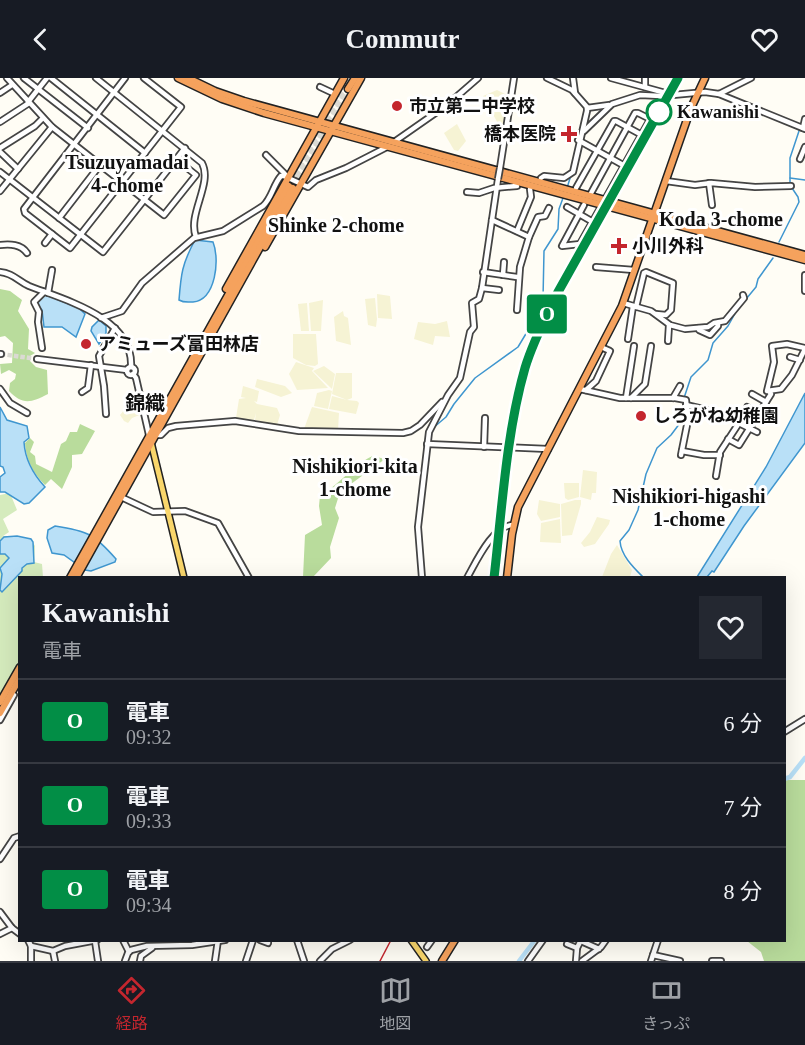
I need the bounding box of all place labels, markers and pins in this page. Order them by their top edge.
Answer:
place label: 市立第二中学校 [409,96,535,116]
marker: 市立第二中学校 [390,99,404,113]
marker: Kawanishi [646,99,672,125]
place label: Kawanishi [677,102,759,122]
place label: 橋本医院 [484,124,556,144]
marker: 橋本医院 [560,125,578,143]
place label: 小川外科 [632,236,704,256]
marker: 小川外科 [610,237,628,255]
place label: アミューズ富田林店 [98,334,259,354]
marker: アミューズ富田林店 [79,337,93,351]
place label: しろがね幼稚園 [653,406,779,426]
marker: しろがね幼稚園 [634,409,648,423]

